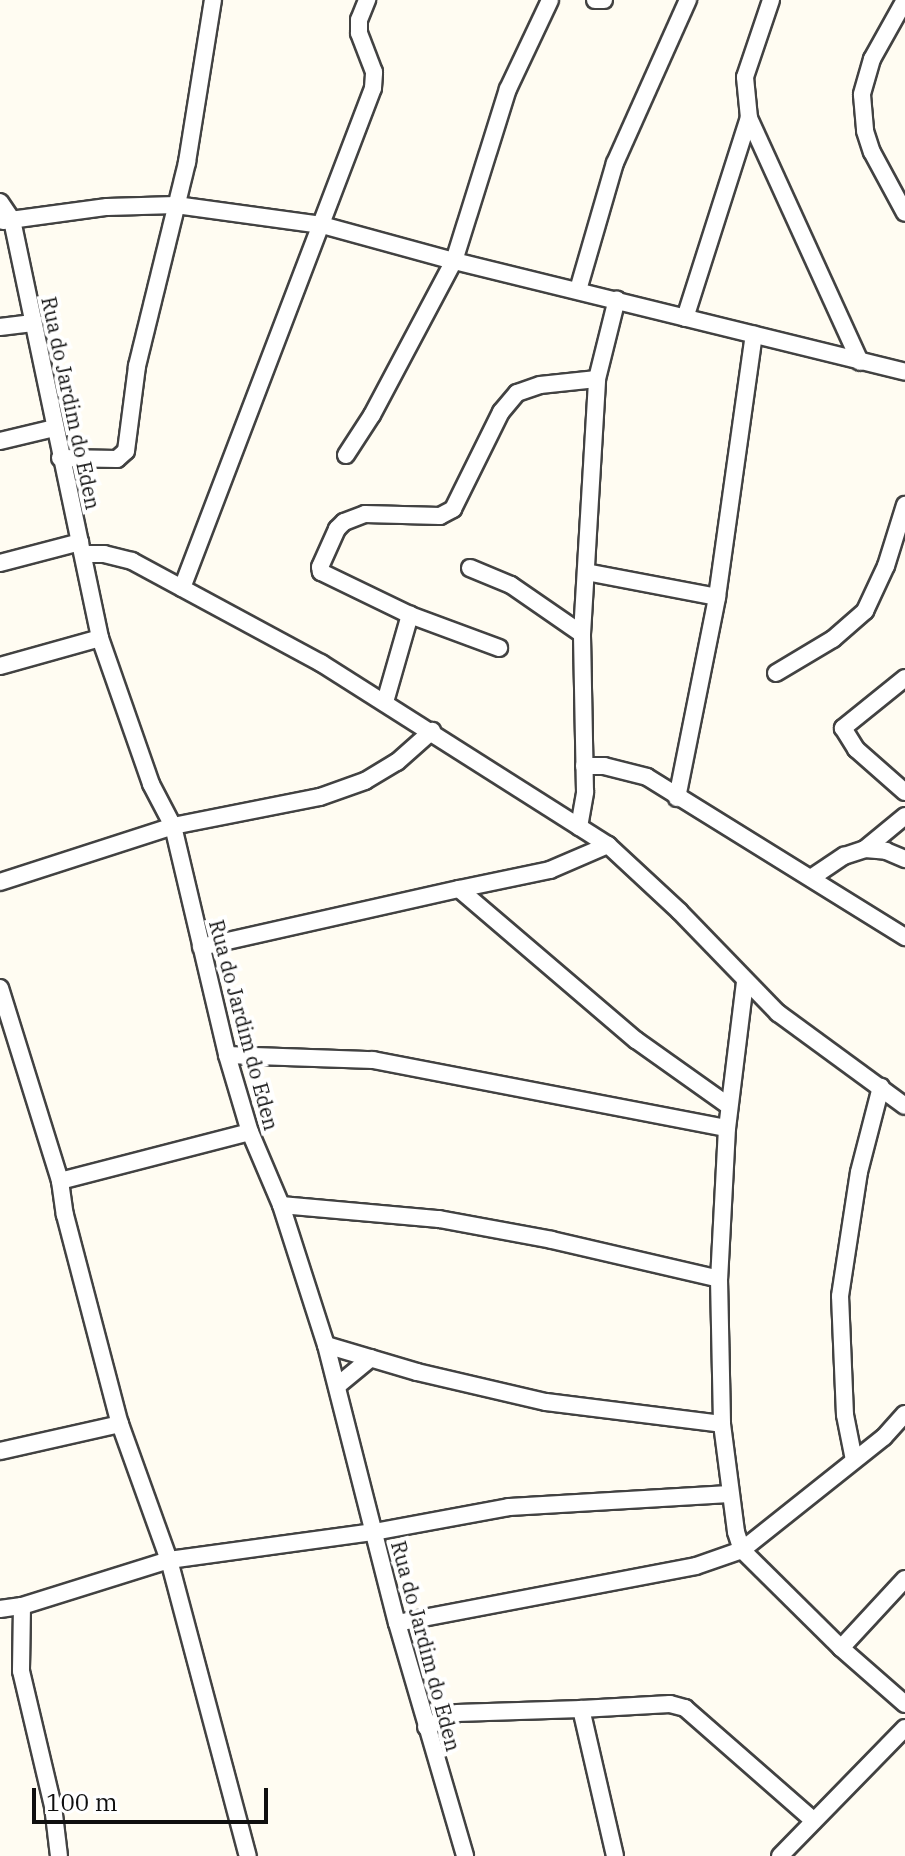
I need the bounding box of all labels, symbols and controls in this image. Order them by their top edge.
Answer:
street label: Rua do Jardim do Eden [37,295,105,511]
street label: Rua do Jardim do Eden [204,917,284,1133]
street label: Rua do Jardim do Eden [386,1538,466,1754]
scale bar [36,1772,272,1822]
text: 100 m [46,1786,118,1818]

